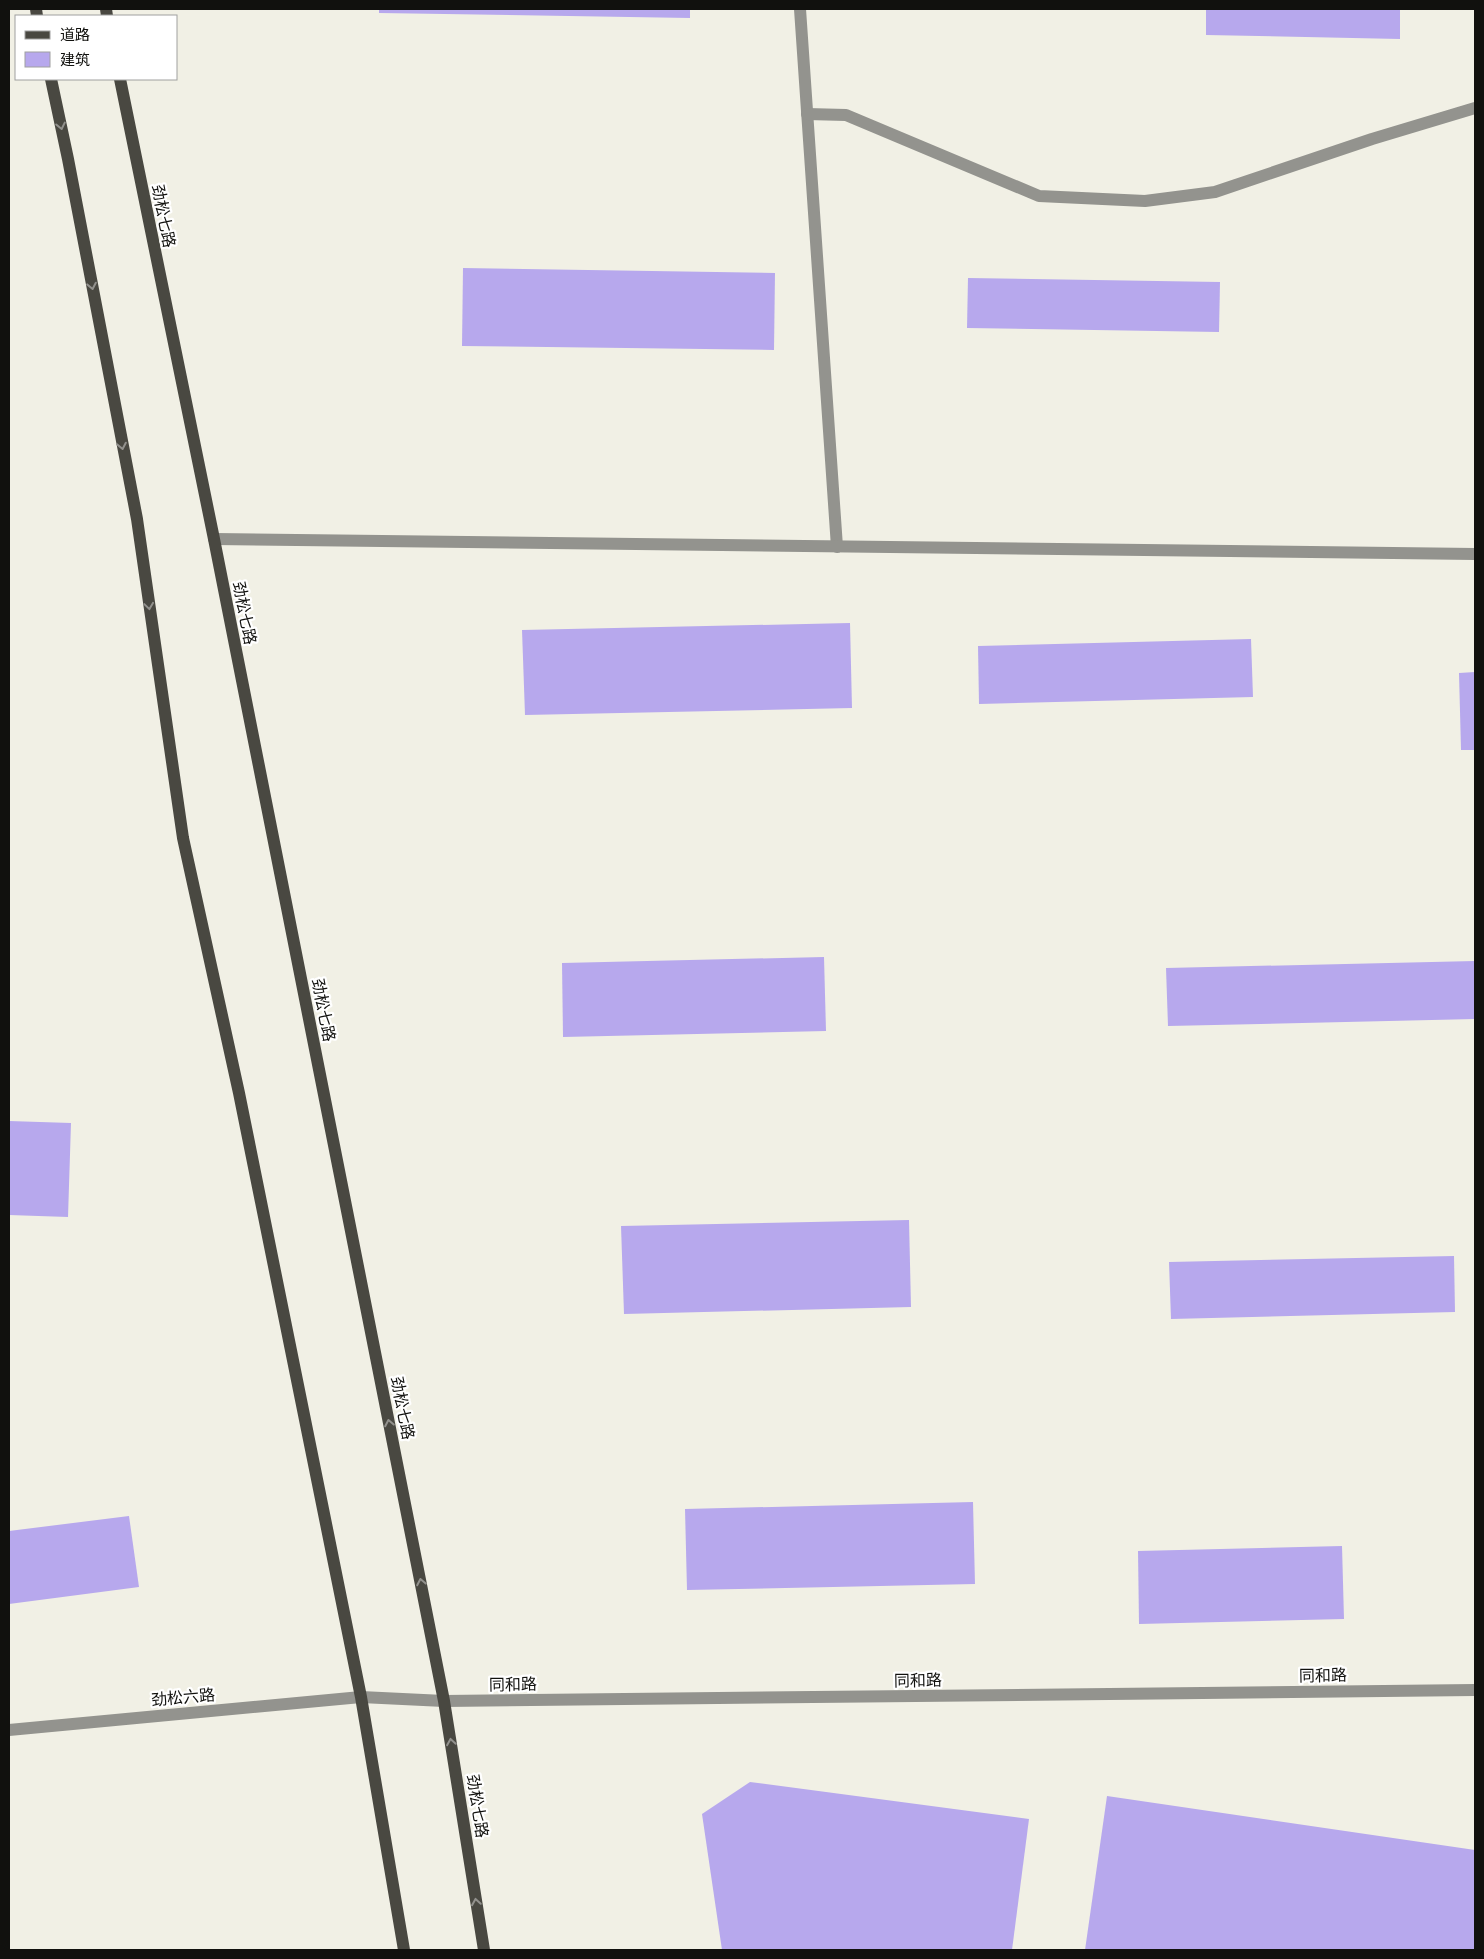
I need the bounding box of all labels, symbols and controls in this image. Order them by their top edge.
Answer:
legend [15,15,178,80]
text: 道路 [60,26,90,43]
text: 建筑 [60,51,90,68]
one-way arrow [55,122,66,131]
street label: 劲松七路 [149,183,179,249]
one-way arrow [86,281,97,290]
one-way arrow [117,441,127,450]
street label: 劲松七路 [230,580,260,646]
one-way arrow [143,602,154,610]
street label: 劲松七路 [309,977,339,1043]
street label: 劲松七路 [388,1375,418,1441]
one-way arrow [384,1418,395,1427]
one-way arrow [416,1578,426,1586]
street label: 同和路 [1299,1666,1347,1684]
street label: 同和路 [894,1671,942,1689]
street label: 同和路 [489,1675,537,1693]
street label: 劲松六路 [150,1685,216,1709]
one-way arrow [446,1737,457,1745]
street label: 劲松七路 [464,1773,492,1839]
one-way arrow [472,1898,482,1906]

